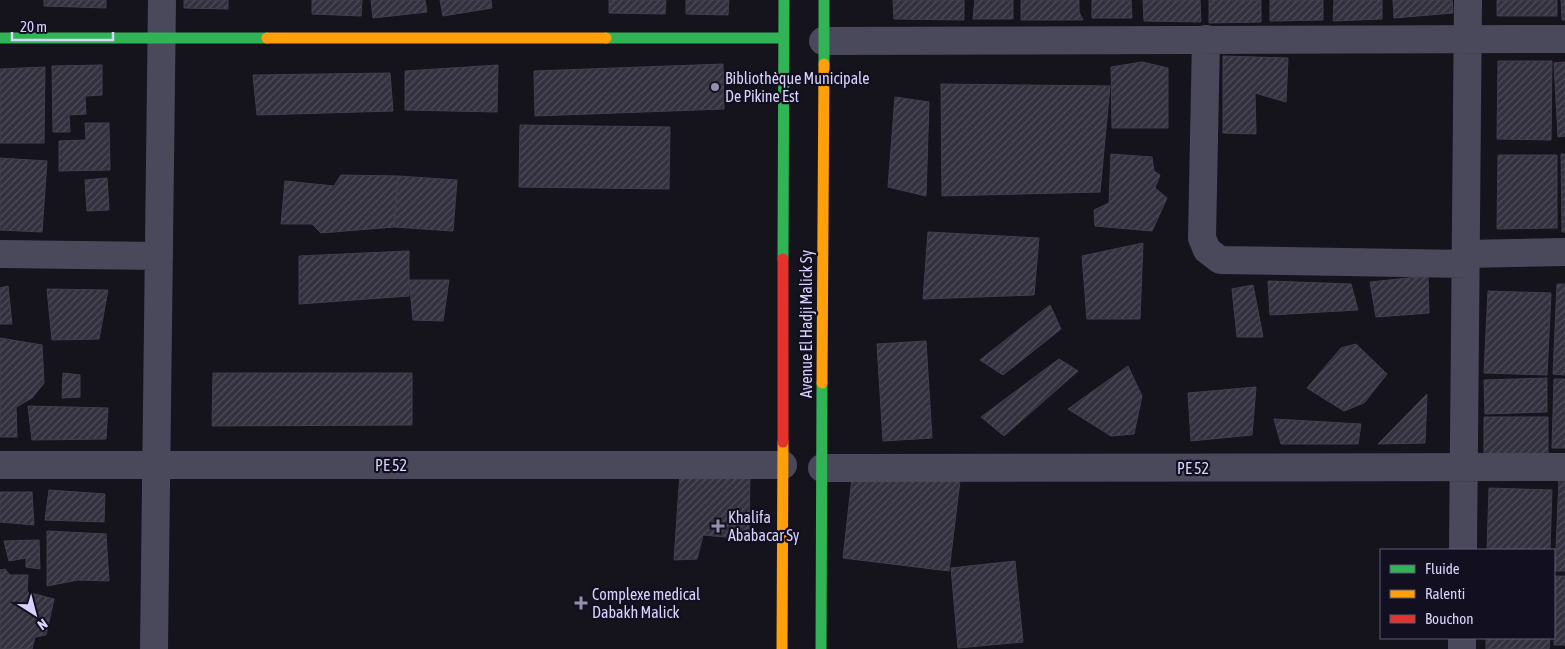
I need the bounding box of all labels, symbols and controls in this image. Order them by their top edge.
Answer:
scale bar [12,10,114,42]
text: 20 m [20,18,47,35]
place label: Bibliothèque Municipale De Pikine Est [725,69,869,105]
marker: Bibliothèque Municipale De Pikine Est [709,81,721,93]
street label: Avenue El Hadji Malick Sy [797,250,816,398]
street label: PE 52 [375,456,407,474]
street label: PE 52 [1177,459,1209,477]
place label: Khalifa Ababacar Sy [728,508,800,545]
marker: Khalifa Ababacar Sy [712,520,724,532]
legend [1380,549,1555,639]
text: Fluide [1425,560,1460,577]
place label: Complexe medical Dabakh Malick [592,585,701,621]
text: Ralenti [1425,585,1465,602]
north arrow [10,589,60,639]
marker: Complexe medical Dabakh Malick [574,596,588,610]
text: Bouchon [1425,610,1474,627]
text: N [35,616,51,633]

